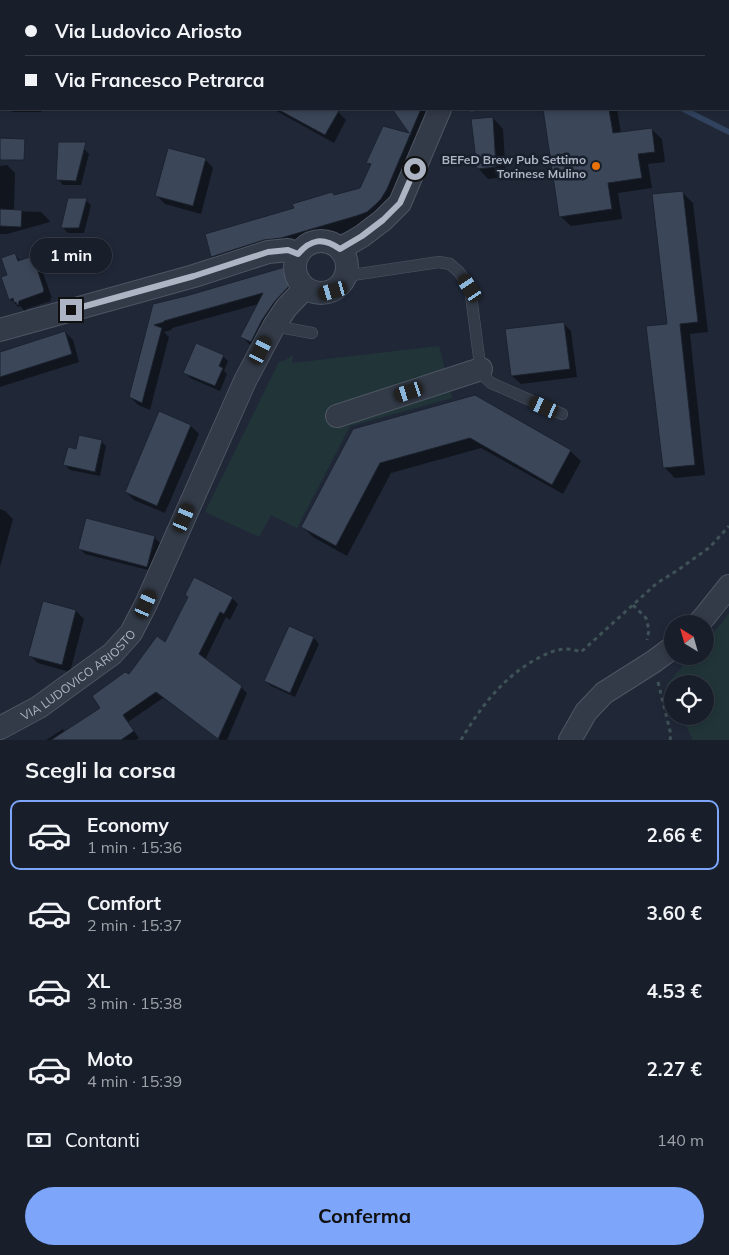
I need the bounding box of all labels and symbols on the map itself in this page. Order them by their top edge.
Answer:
place label: BEFeD Brew Pub Settimo Torinese Mulino [442,152,586,181]
route start [404,158,426,180]
marker: BEFeD Brew Pub Settimo Torinese Mulino [590,160,602,172]
callout: 1 min [30,238,112,272]
car [455,271,484,305]
car [316,280,349,302]
route end [60,299,82,321]
car [247,333,274,367]
car [392,380,425,404]
car [527,394,560,420]
car [171,501,196,535]
car [133,587,158,621]
north arrow [664,615,714,665]
street label: VIA LUDOVICO ARIOSTO [18,626,138,723]

